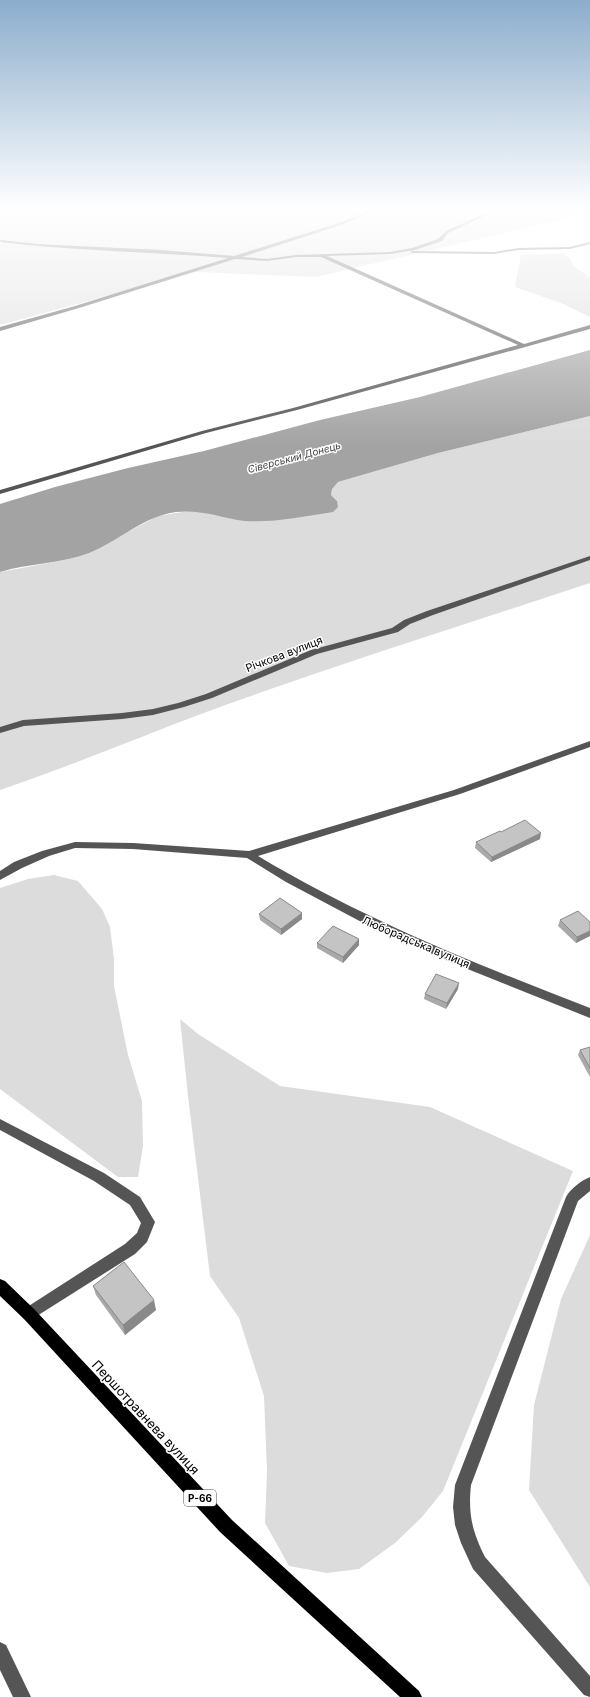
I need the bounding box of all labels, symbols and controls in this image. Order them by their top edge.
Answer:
water label: Сіверський Донець [246,439,342,475]
street label: Річкова вулиця [244,633,324,675]
street label: Люборадська вулиця [360,913,472,971]
street label: Першотравнева вулиця [89,1357,203,1477]
road number: Р-66 [184,1490,216,1506]

